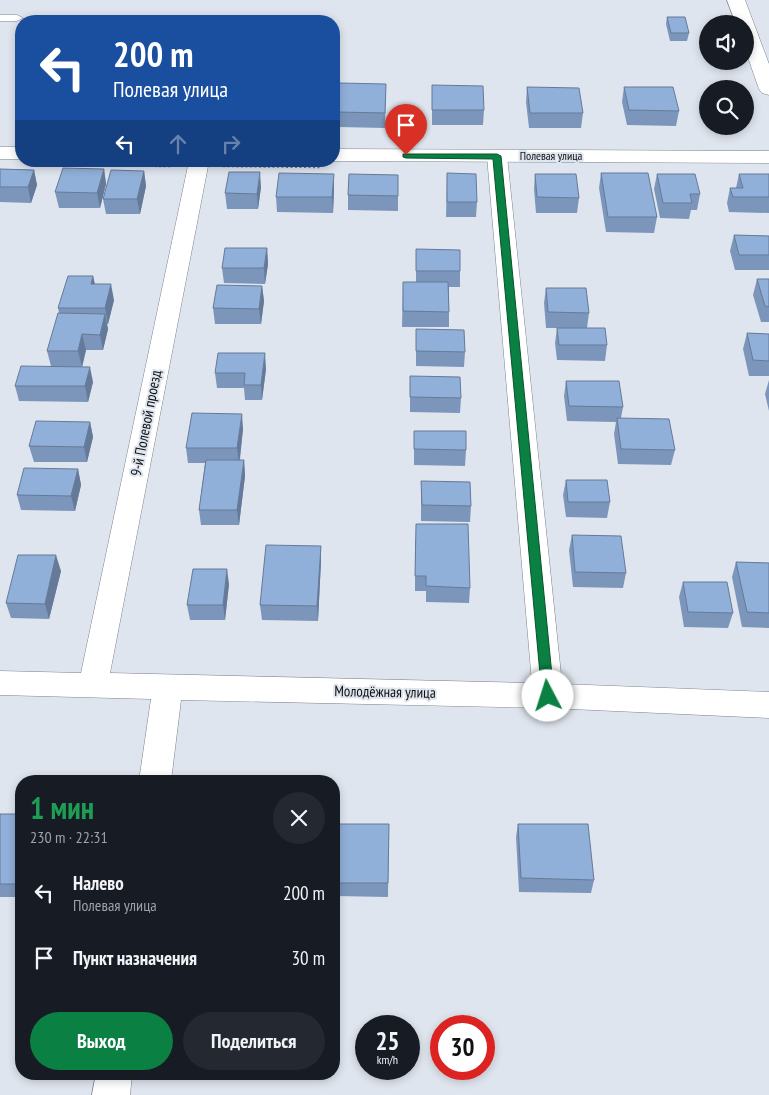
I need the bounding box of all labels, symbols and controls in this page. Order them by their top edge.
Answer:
map controls [699,15,754,135]
button: sound [699,15,754,70]
text: 200 m [113,31,194,77]
icon: left [30,35,95,100]
text: Полевая улица [113,75,228,103]
button: search [699,80,754,135]
pin [385,104,427,155]
icon: arrive [392,111,420,139]
icon: left [111,130,139,158]
icon: ahead [164,130,192,158]
icon: right [217,130,245,158]
street label: Полевая улица [520,148,583,163]
street label: 9-й Полевой проезд [126,368,165,477]
position arrow [521,669,573,721]
street label: Молодёжная улица [334,681,436,702]
text: 1 мин [30,788,94,827]
button: close [273,792,325,844]
text: 230 m · 22:31 [30,827,108,847]
text: Налево [73,871,124,895]
icon: left [30,879,58,907]
text: 200 m [283,881,325,905]
text: Полевая улица [73,895,157,915]
icon: arrive [30,944,58,972]
text: Пункт назначения [73,946,197,970]
text: 30 m [292,946,325,970]
button: Выход [30,1012,173,1070]
button: Поделиться [183,1012,325,1070]
speed limit sign: 30 [430,1015,495,1080]
text: 25 [376,1025,399,1057]
text: km/h [377,1052,398,1067]

